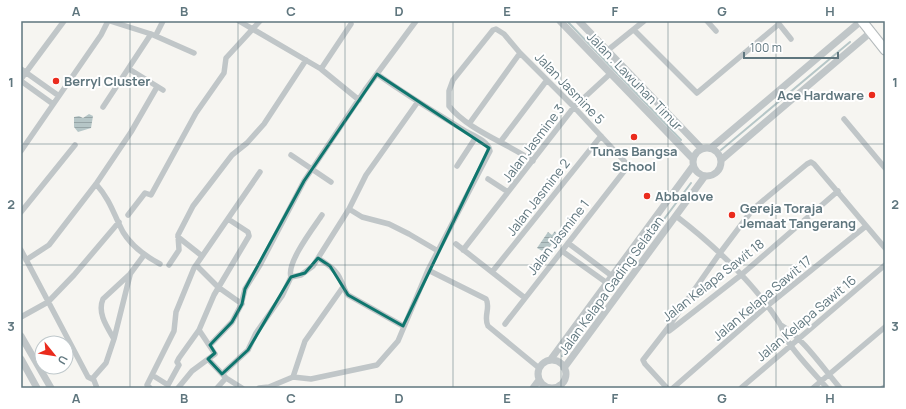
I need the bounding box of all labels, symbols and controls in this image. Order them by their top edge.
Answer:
text: A [72,2,81,20]
text: B [180,2,188,20]
text: C [286,2,296,20]
text: D [394,2,404,20]
text: E [503,2,511,20]
text: F [612,2,619,20]
text: G [717,2,727,20]
text: H [825,2,835,20]
street label: Jalan . Lawuhan Timur [583,28,687,134]
scale bar [744,34,838,60]
text: 100 m [750,39,782,56]
street label: Jalan Jasmine 5 [531,48,609,128]
place label: Berryl Cluster [64,72,150,90]
text: 1 [8,73,14,91]
text: 1 [892,73,898,91]
marker: Berryl Cluster [51,76,61,86]
place label: Ace Hardware [777,86,864,104]
marker: Ace Hardware [867,90,877,100]
street label: Jalan Jasmine 3 [498,100,568,186]
marker: Tunas Bangsa School [629,132,639,142]
place label: Tunas Bangsa School [591,142,677,175]
street label: Jalan Jasmine 2 [502,155,574,239]
place label: Abbalove [655,187,714,205]
marker: Abbalove [642,191,652,201]
text: 2 [7,195,15,213]
text: 2 [891,195,899,213]
street label: Jalan Jasmine 1 [523,196,593,278]
place label: Gereja Toraja Jemaat Tangerang [740,199,856,232]
marker: Gereja Toraja Jemaat Tangerang [727,210,737,220]
street label: Jalan Kelapa Gading Selatan [554,212,668,358]
street label: Jalan Kelapa Sawit 18 [658,234,768,326]
street label: Jalan Kelapa Sawit 17 [709,251,815,345]
street label: Jalan Kelapa Sawit 16 [752,271,860,365]
text: 3 [7,317,15,335]
text: 3 [891,317,899,335]
north arrow [34,335,74,375]
text: U [55,353,72,367]
text: A [72,389,81,407]
text: B [180,389,188,407]
text: C [286,389,296,407]
text: D [394,389,404,407]
text: E [503,389,511,407]
text: F [612,389,619,407]
text: G [717,389,727,407]
text: H [825,389,835,407]

